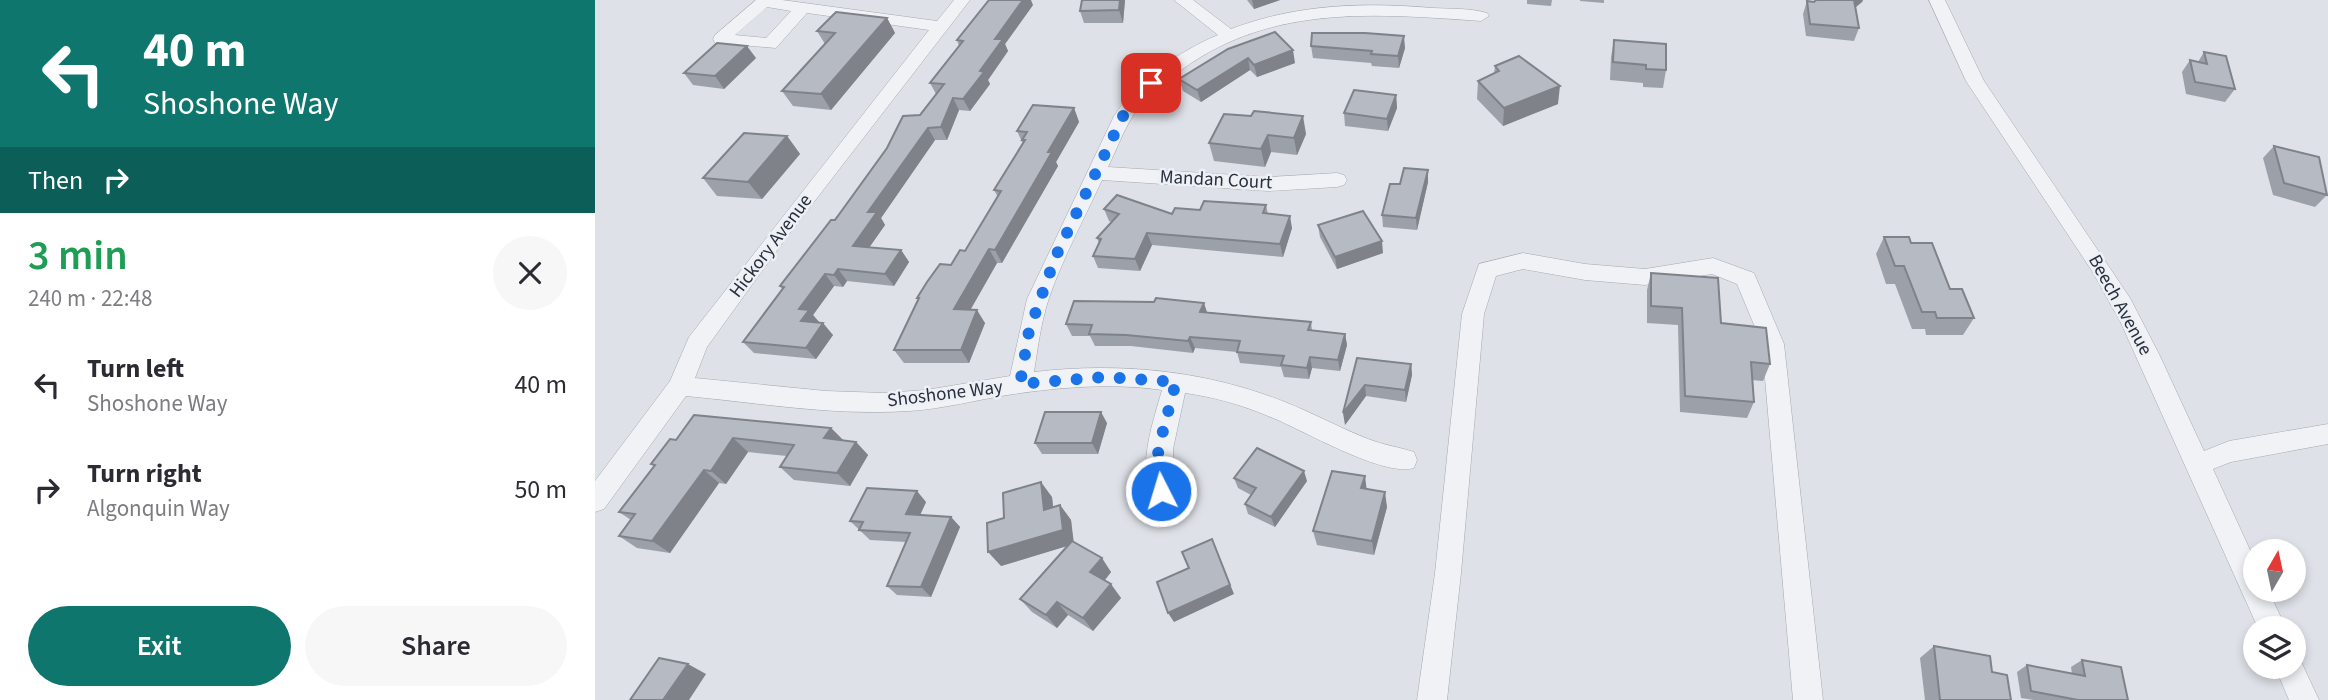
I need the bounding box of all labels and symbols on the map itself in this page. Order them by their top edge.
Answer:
pin [1121,53,1181,113]
street label: Mandan Court [1159,164,1273,196]
street label: Hickory Avenue [723,189,819,303]
street label: Beech Avenue [2081,250,2159,360]
street label: Shoshone Way [886,374,1004,414]
position arrow [1124,454,1198,528]
north arrow [2243,539,2307,602]

